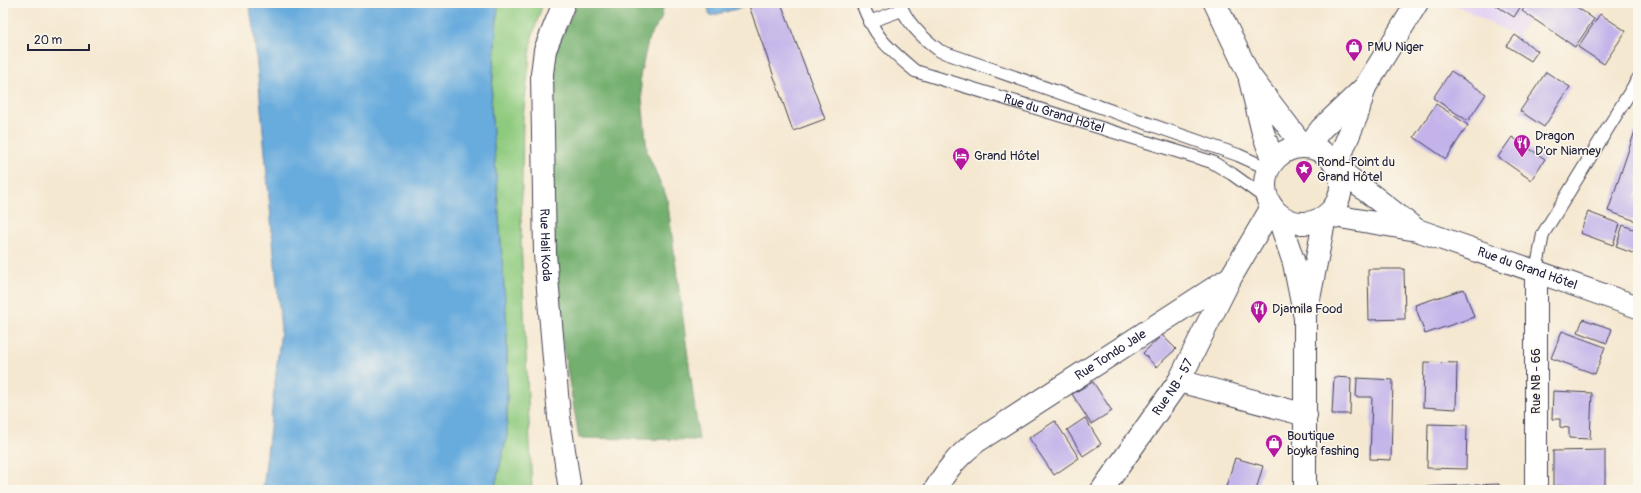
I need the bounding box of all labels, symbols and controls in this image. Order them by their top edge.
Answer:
scale bar [28,26,89,52]
text: 20 m [34,33,63,48]
shop icon: PMU Niger [1344,37,1364,62]
place label: PMU Niger [1367,39,1424,55]
street label: Rue du Grand Hôtel [1002,91,1106,137]
place label: Dragon D'or Niamey [1535,128,1601,159]
restaurant icon: Dragon D'or Niamey [1512,133,1532,158]
hotel icon: Grand Hôtel [951,146,971,171]
place label: Grand Hôtel [974,148,1040,164]
place label: Rond-Point du Grand Hôtel [1317,154,1395,185]
place icon: Rond-Point du Grand Hôtel [1294,159,1314,184]
street label: Rue Hali Koda [536,208,555,282]
street label: Rue du Grand Hôtel [1475,244,1579,293]
restaurant icon: Djamila Food [1249,299,1269,324]
place label: Djamila Food [1272,301,1343,317]
street label: Rue Tondo Jale [1072,326,1150,384]
street label: Rue NB - 66 [1528,348,1544,414]
street label: Rue NB - 57 [1149,356,1197,419]
place label: Boutique boyka fashing [1287,428,1360,459]
shop icon: Boutique boyka fashing [1264,433,1284,458]

